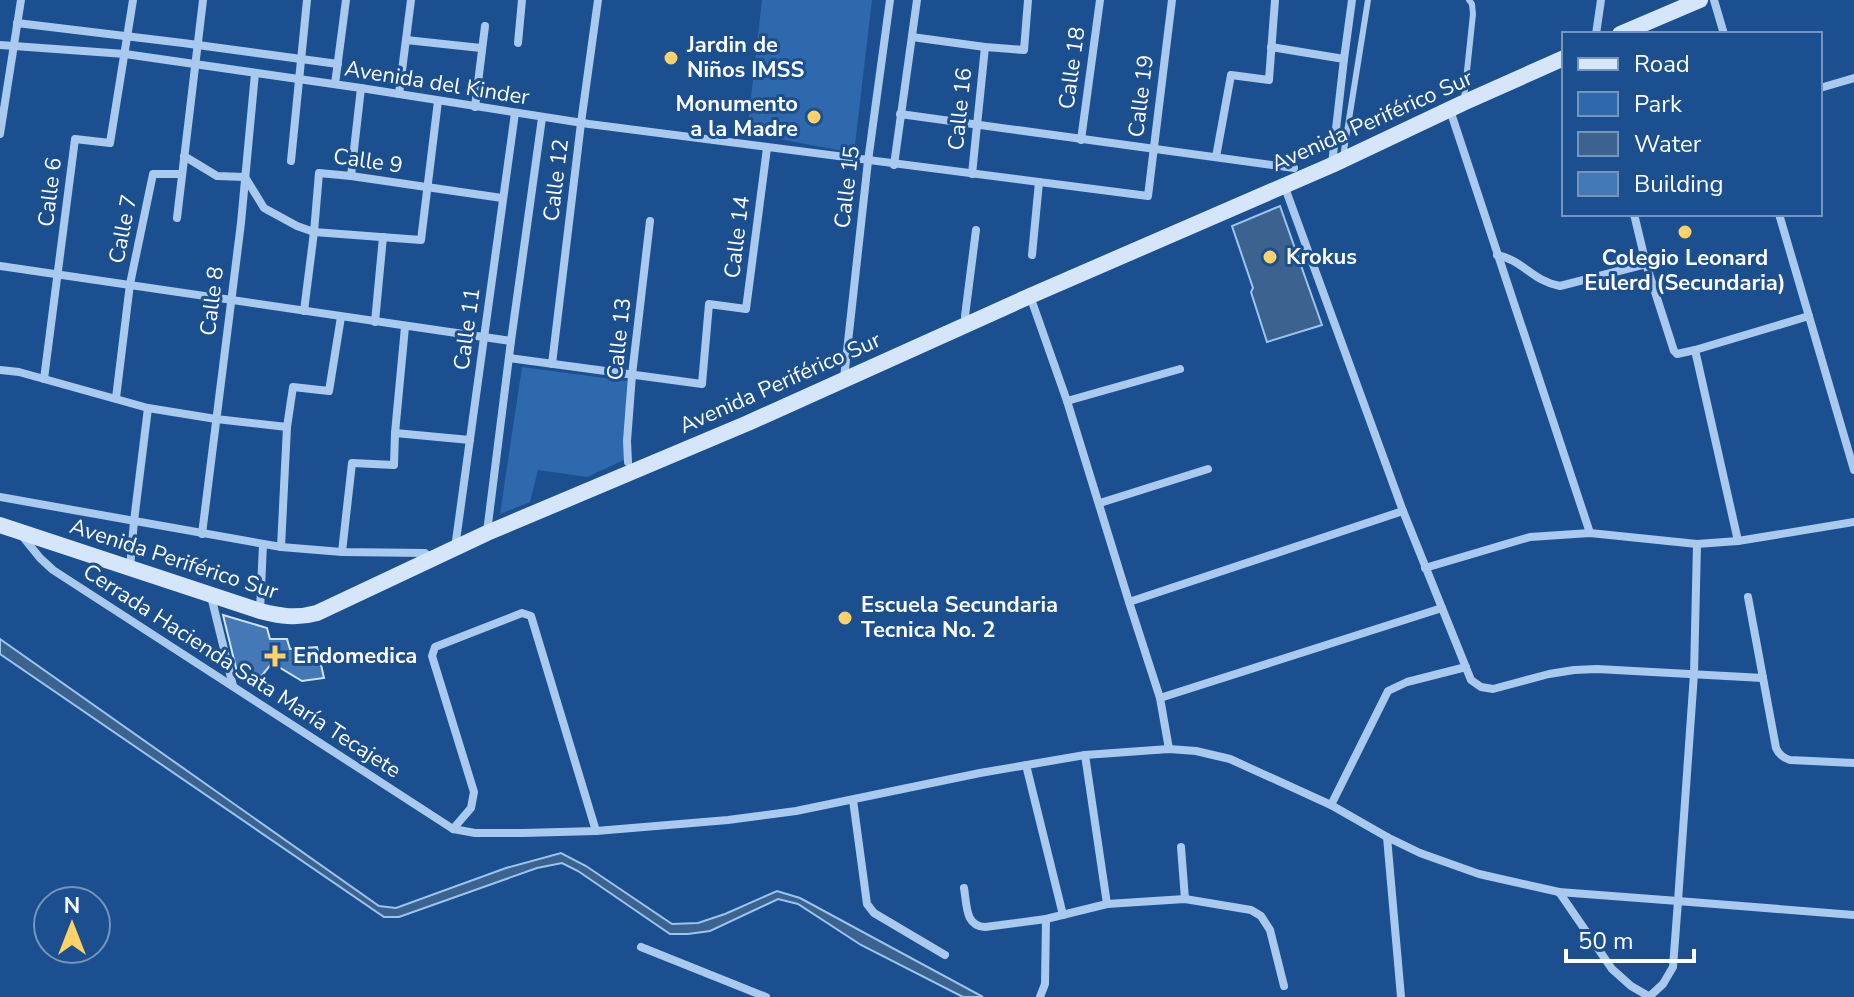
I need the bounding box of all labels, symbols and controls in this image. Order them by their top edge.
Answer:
street label: Calle 18 [1051,25,1093,111]
place label: Jardin de Niños IMSS [686,30,804,85]
legend [1562,32,1822,216]
text: Road [1634,48,1690,80]
marker: Jardin de Niños IMSS [662,49,680,67]
street label: Calle 19 [1121,53,1161,139]
street label: Avenida del Kinder [343,54,532,112]
street label: Avenida Periférico Sur [1267,63,1478,179]
street label: Calle 16 [941,66,979,152]
text: Park [1634,88,1683,120]
place label: Monumento a la Madre [676,89,798,144]
marker: Monumento a la Madre [805,108,823,126]
text: Water [1634,128,1702,160]
street label: Calle 12 [536,137,576,223]
street label: Calle 9 [331,141,405,181]
street label: Calle 15 [827,144,867,230]
street label: Calle 6 [31,156,69,228]
text: Building [1634,168,1724,200]
street label: Calle 7 [102,192,144,266]
street label: Calle 14 [717,194,757,280]
marker: Colegio Leonard Eulerd (Secundaria) [1676,223,1694,241]
place label: Krokus [1286,242,1357,272]
place label: Colegio Leonard Eulerd (Secundaria) [1584,243,1786,298]
marker: Krokus [1261,248,1279,266]
street label: Calle 8 [193,265,231,337]
street label: Calle 11 [446,286,488,372]
street label: Calle 13 [600,296,638,382]
street label: Avenida Periférico Sur [675,325,886,441]
street label: Avenida Periférico Sur [66,511,282,607]
street label: Cerrada Hacienda Sata María Tecajete [77,557,407,785]
place label: Escuela Secundaria Tecnica No. 2 [861,590,1058,645]
marker: Escuela Secundaria Tecnica No. 2 [836,609,854,627]
place label: Endomedica [293,641,417,671]
marker: Endomedica [264,645,286,667]
north arrow [32,885,112,965]
text: N [64,891,80,921]
scale bar [1566,913,1694,963]
text: 50 m [1578,925,1634,957]

